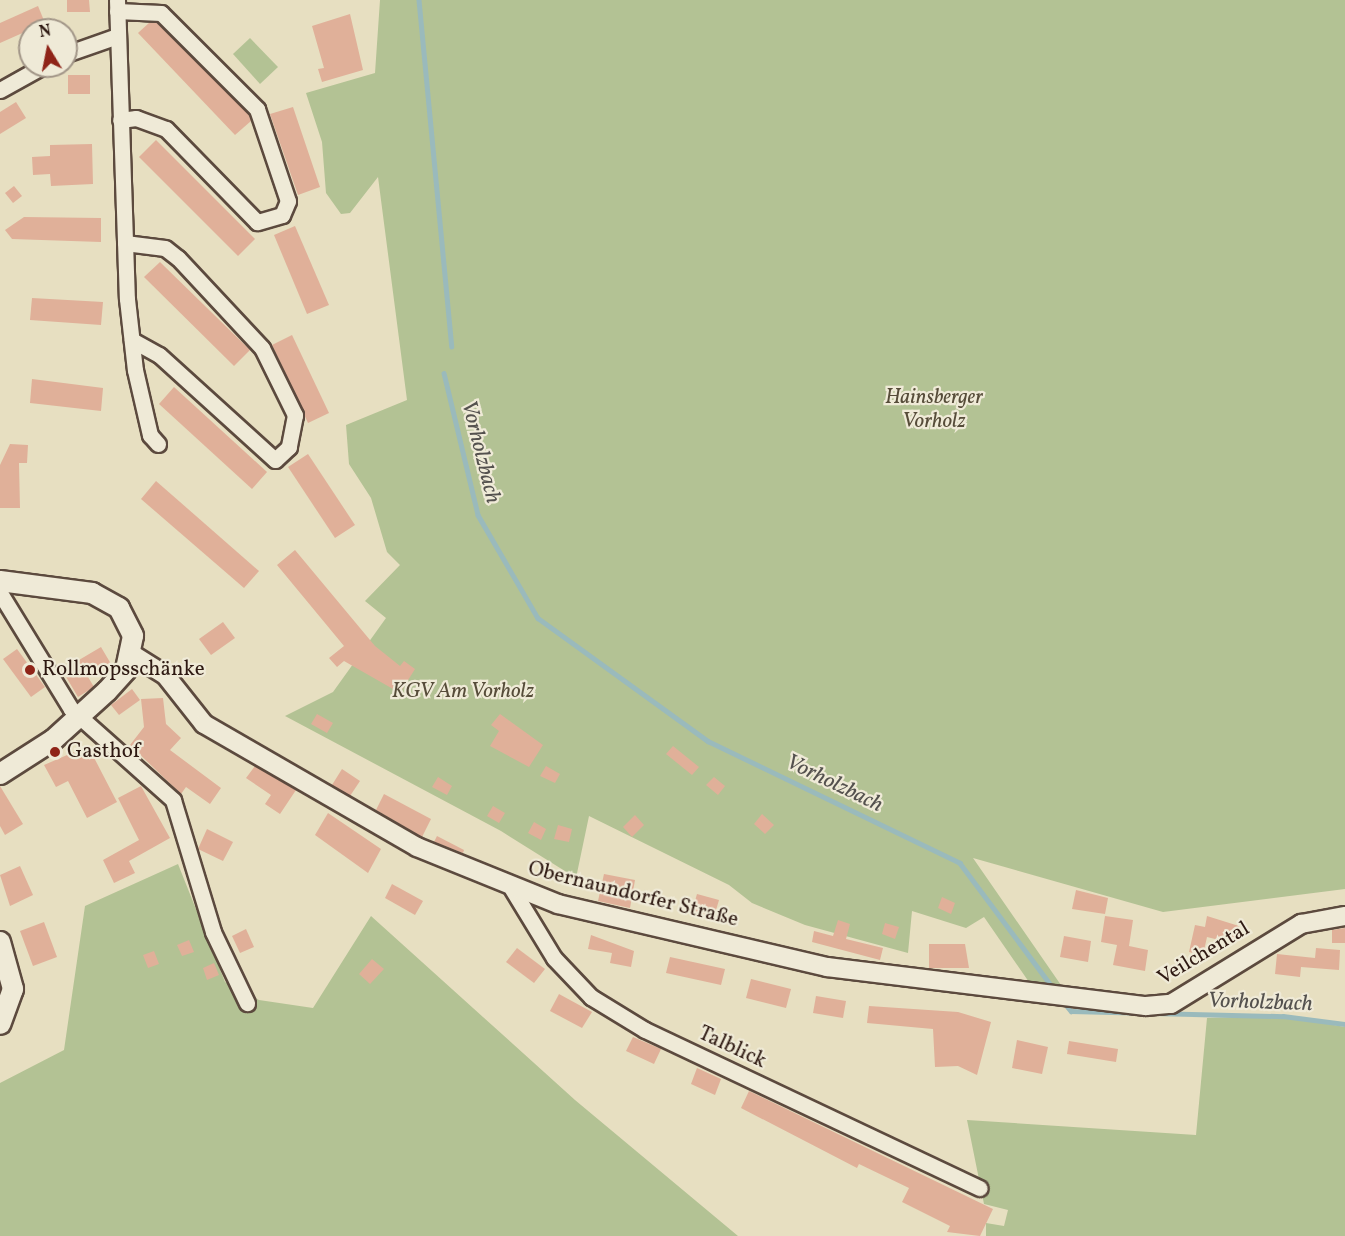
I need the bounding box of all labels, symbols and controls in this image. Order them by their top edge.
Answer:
north arrow [18,18,78,78]
text: N [38,20,53,44]
park label: Hainsberger Vorholz [885,385,983,435]
water label: Vorholzbach [454,398,506,506]
place label: Rollmopsschänke [42,657,205,683]
marker: Rollmopsschänke [23,663,37,677]
park label: KGV Am Vorholz [392,679,534,705]
place label: Gasthof [67,739,140,765]
marker: Gasthof [48,745,62,759]
water label: Vorholzbach [781,749,887,819]
street label: Obernaundorfer Straße [525,857,741,933]
street label: Veilchental [1153,917,1255,991]
water label: Vorholzbach [1207,988,1313,1018]
street label: Talblick [694,1021,770,1075]

